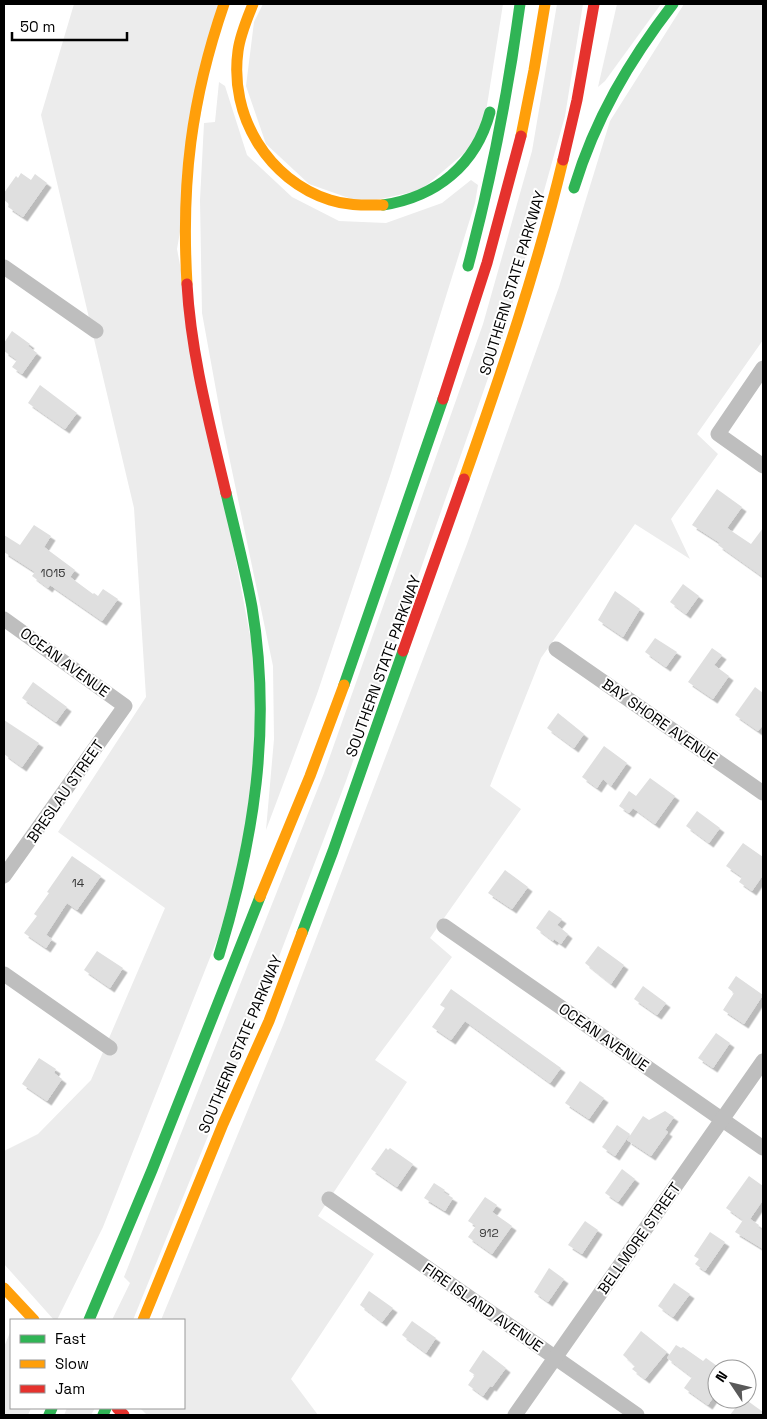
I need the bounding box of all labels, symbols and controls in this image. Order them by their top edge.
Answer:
scale bar [12,10,128,42]
text: 50 m [20,17,55,36]
street label: SOUTHERN STATE PARKWAY [475,188,549,378]
house number: 1015 [41,565,65,581]
street label: SOUTHERN STATE PARKWAY [341,573,425,759]
street label: OCEAN AVENUE [17,623,113,701]
street label: BAY SHORE AVENUE [599,674,721,768]
street label: BRESLAU STREET [23,736,108,846]
house number: 14 [72,875,85,891]
street label: SOUTHERN STATE PARKWAY [194,952,286,1136]
street label: OCEAN AVENUE [555,999,653,1075]
street label: BELLMORE STREET [593,1178,685,1298]
house number: 912 [479,1225,499,1241]
street label: FIRE ISLAND AVENUE [419,1258,547,1356]
legend [10,1319,185,1409]
text: Fast [55,1329,86,1348]
text: Slow [55,1354,89,1373]
north arrow [707,1359,757,1409]
text: N [711,1368,731,1386]
text: Jam [55,1379,85,1398]

